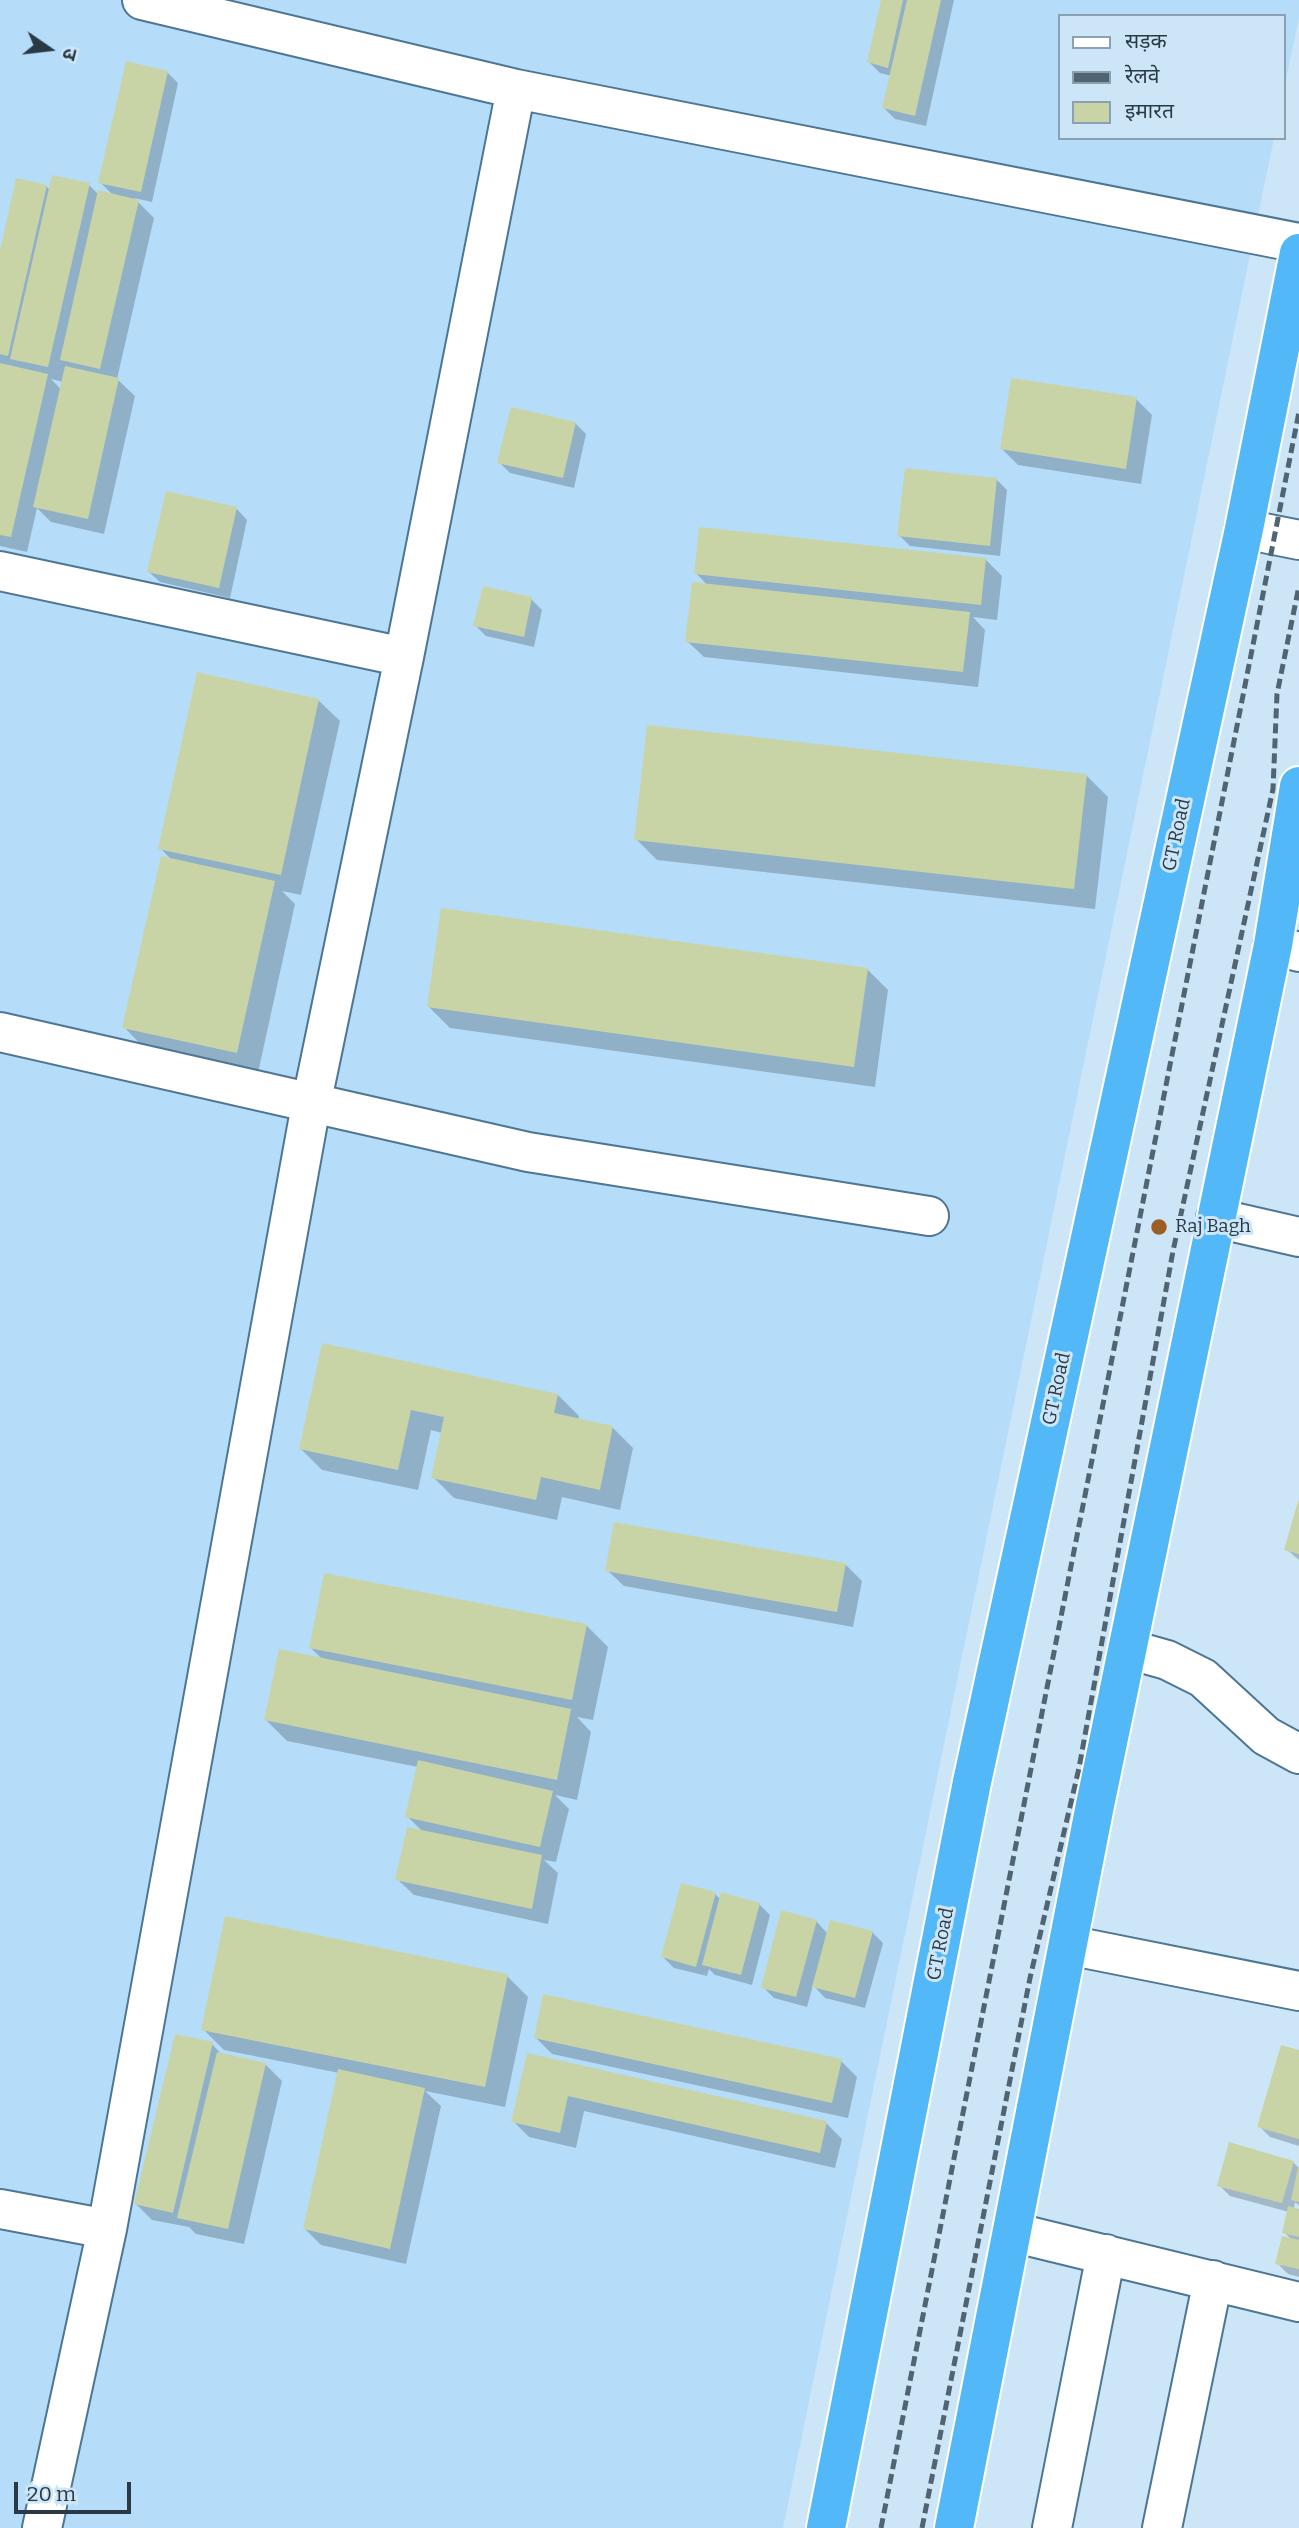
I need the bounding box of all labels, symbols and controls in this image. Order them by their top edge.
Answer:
north arrow [14,14,84,84]
legend [1058,14,1285,140]
text: सड़क [1125,28,1167,54]
text: उ [57,46,82,62]
text: रेलवे [1125,63,1160,89]
text: इमारत [1125,98,1174,124]
street label: GT Road [1158,797,1196,873]
place label: Raj Bagh [1175,1216,1251,1238]
marker: Raj Bagh [1149,1217,1169,1237]
street label: GT Road [1038,1351,1076,1427]
street label: GT Road [923,1906,959,1982]
scale bar [18,2468,135,2512]
text: 20 m [27,2481,76,2507]

